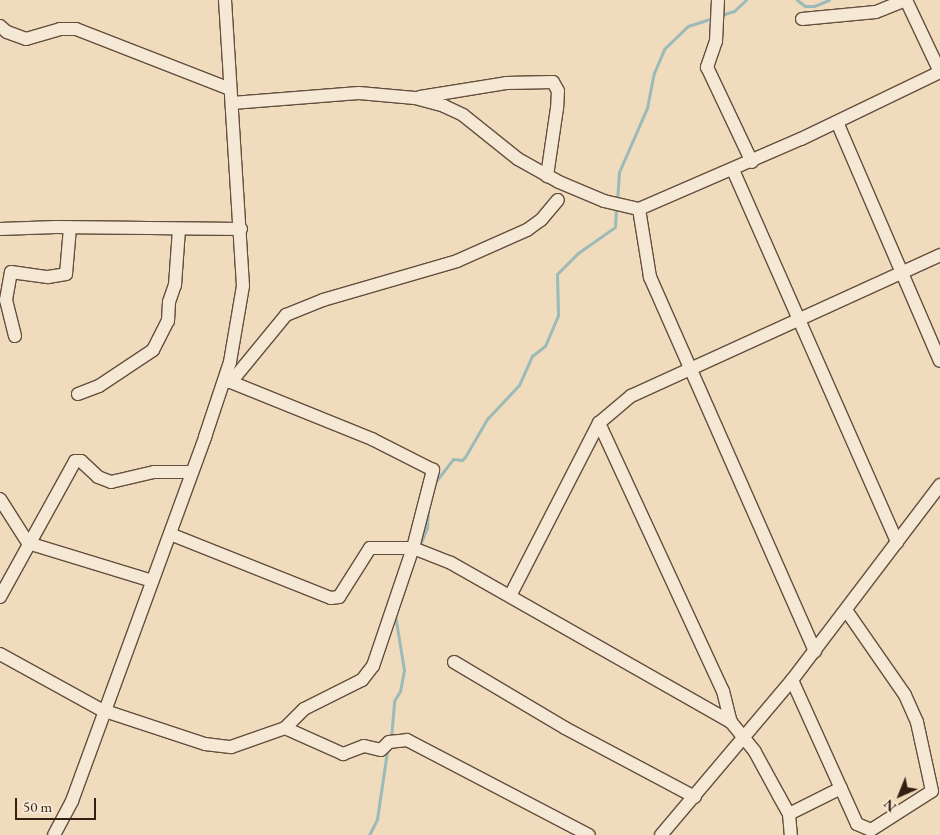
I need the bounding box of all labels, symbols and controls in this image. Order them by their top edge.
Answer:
north arrow [875,770,925,820]
scale bar [18,788,99,820]
text: N [879,795,900,816]
text: 50 m [23,797,52,816]

